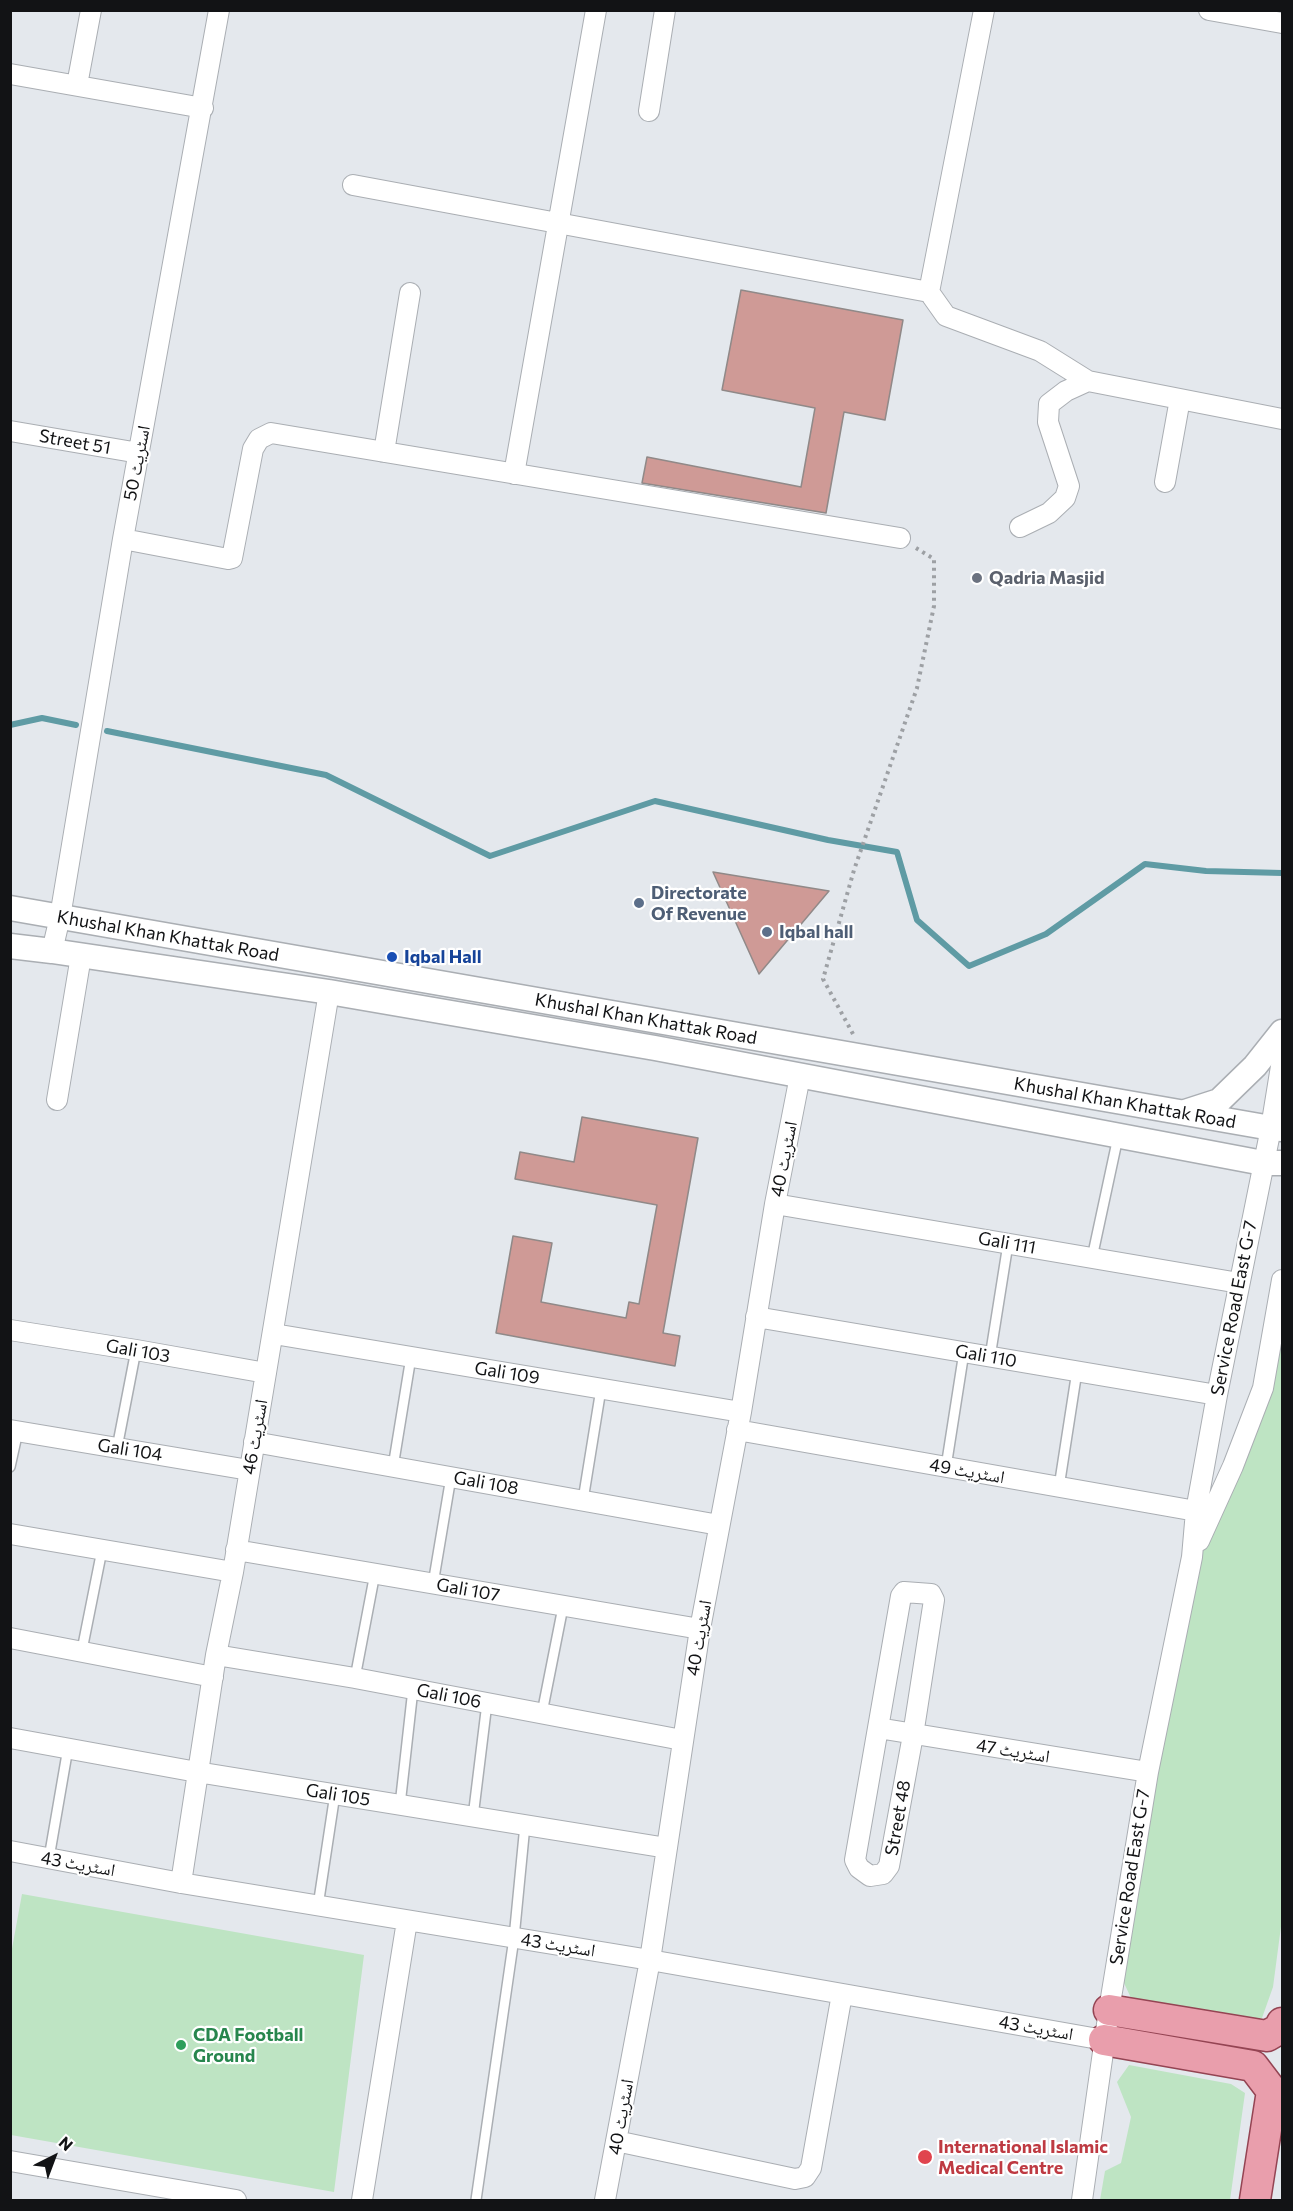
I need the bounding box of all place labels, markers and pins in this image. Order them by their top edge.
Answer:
place label: Qadria Masjid [989,567,1105,589]
marker: Qadria Masjid [970,571,984,585]
place label: Directorate Of Revenue [651,882,747,924]
marker: Directorate Of Revenue [632,896,646,910]
place label: Iqbal hall [779,921,853,943]
marker: Iqbal hall [760,925,774,939]
place label: Iqbal Hall [404,946,482,968]
marker: Iqbal Hall [385,950,399,964]
place label: CDA Football Ground [193,2024,304,2066]
marker: CDA Football Ground [174,2038,188,2052]
place label: International Islamic Medical Centre [938,2136,1108,2178]
marker: International Islamic Medical Centre [916,2148,934,2166]

